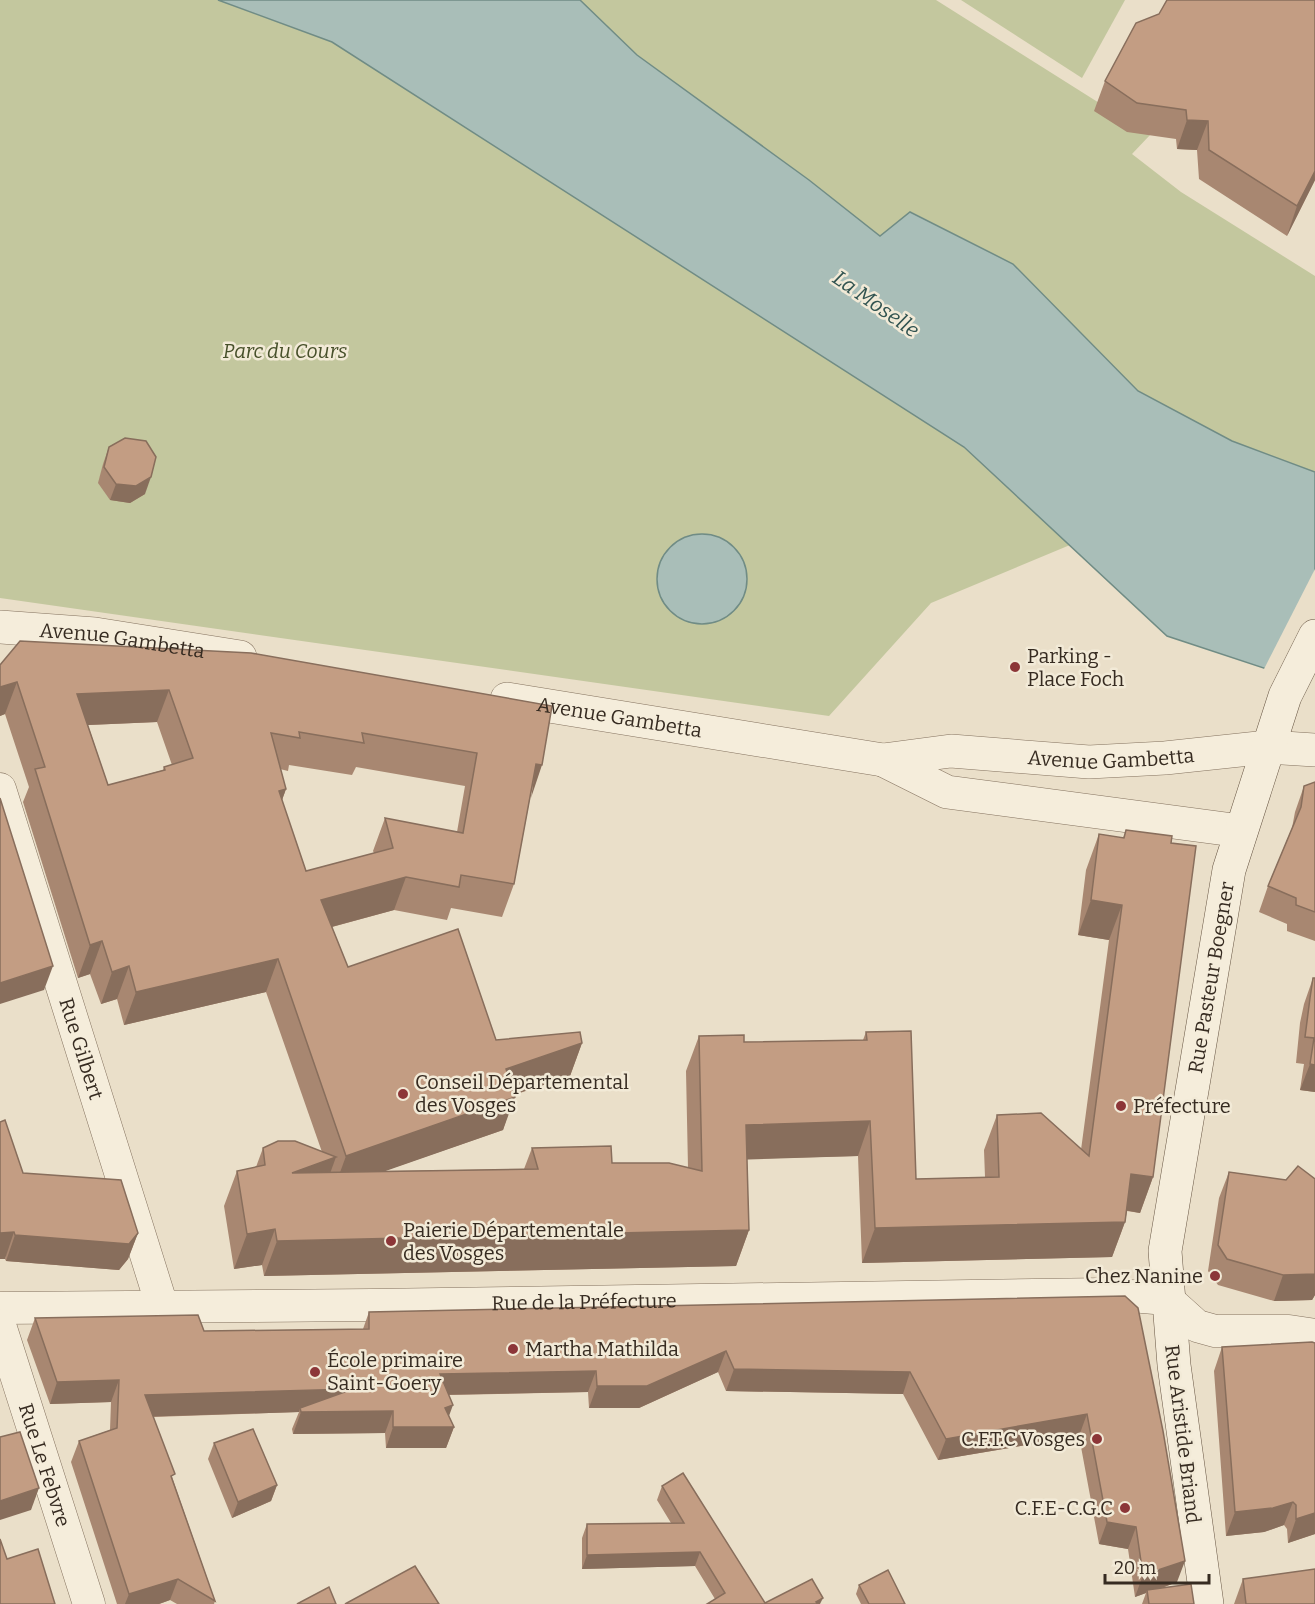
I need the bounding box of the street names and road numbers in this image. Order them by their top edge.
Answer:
street label: Avenue Gambetta [39,618,207,663]
street label: Avenue Gambetta [535,692,704,742]
street label: Avenue Gambetta [1027,743,1195,774]
street label: Rue Pasteur Boegner [1183,880,1239,1075]
street label: Rue Gilbert [54,995,109,1102]
street label: Rue de la Préfecture [491,1288,677,1315]
street label: Rue Aristide Briand [1160,1343,1206,1525]
street label: Rue Le Febvre [14,1400,76,1530]

